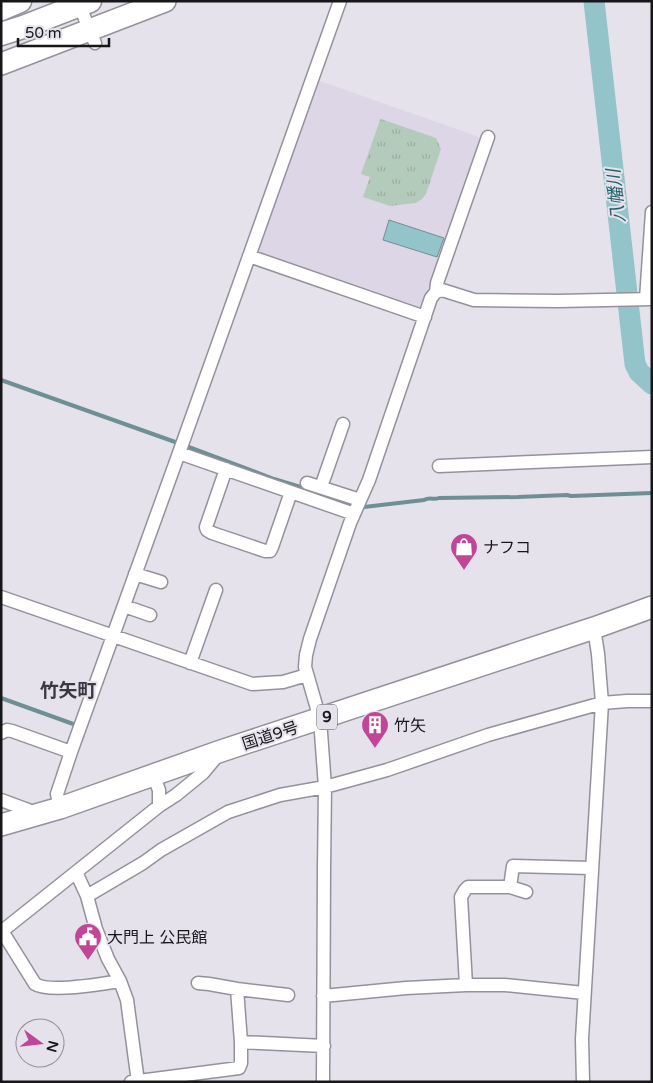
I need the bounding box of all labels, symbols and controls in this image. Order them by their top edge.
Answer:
scale bar [18,15,109,47]
text: 50 m [25,24,62,42]
water label: 八幡川 [602,166,630,224]
shop icon: ナフコ [449,532,479,571]
place label: ナフコ [483,538,531,558]
district label: 竹矢町 [39,680,97,702]
road number: 9 [317,704,337,730]
building icon: 竹矢 [360,710,390,749]
place label: 竹矢 [394,716,426,736]
street label: 国道9号 [240,717,301,754]
public building icon: 大門上 公民館 [73,922,103,961]
place label: 大門上 公民館 [107,928,207,948]
north arrow [15,1018,65,1068]
text: N [42,1039,62,1054]

